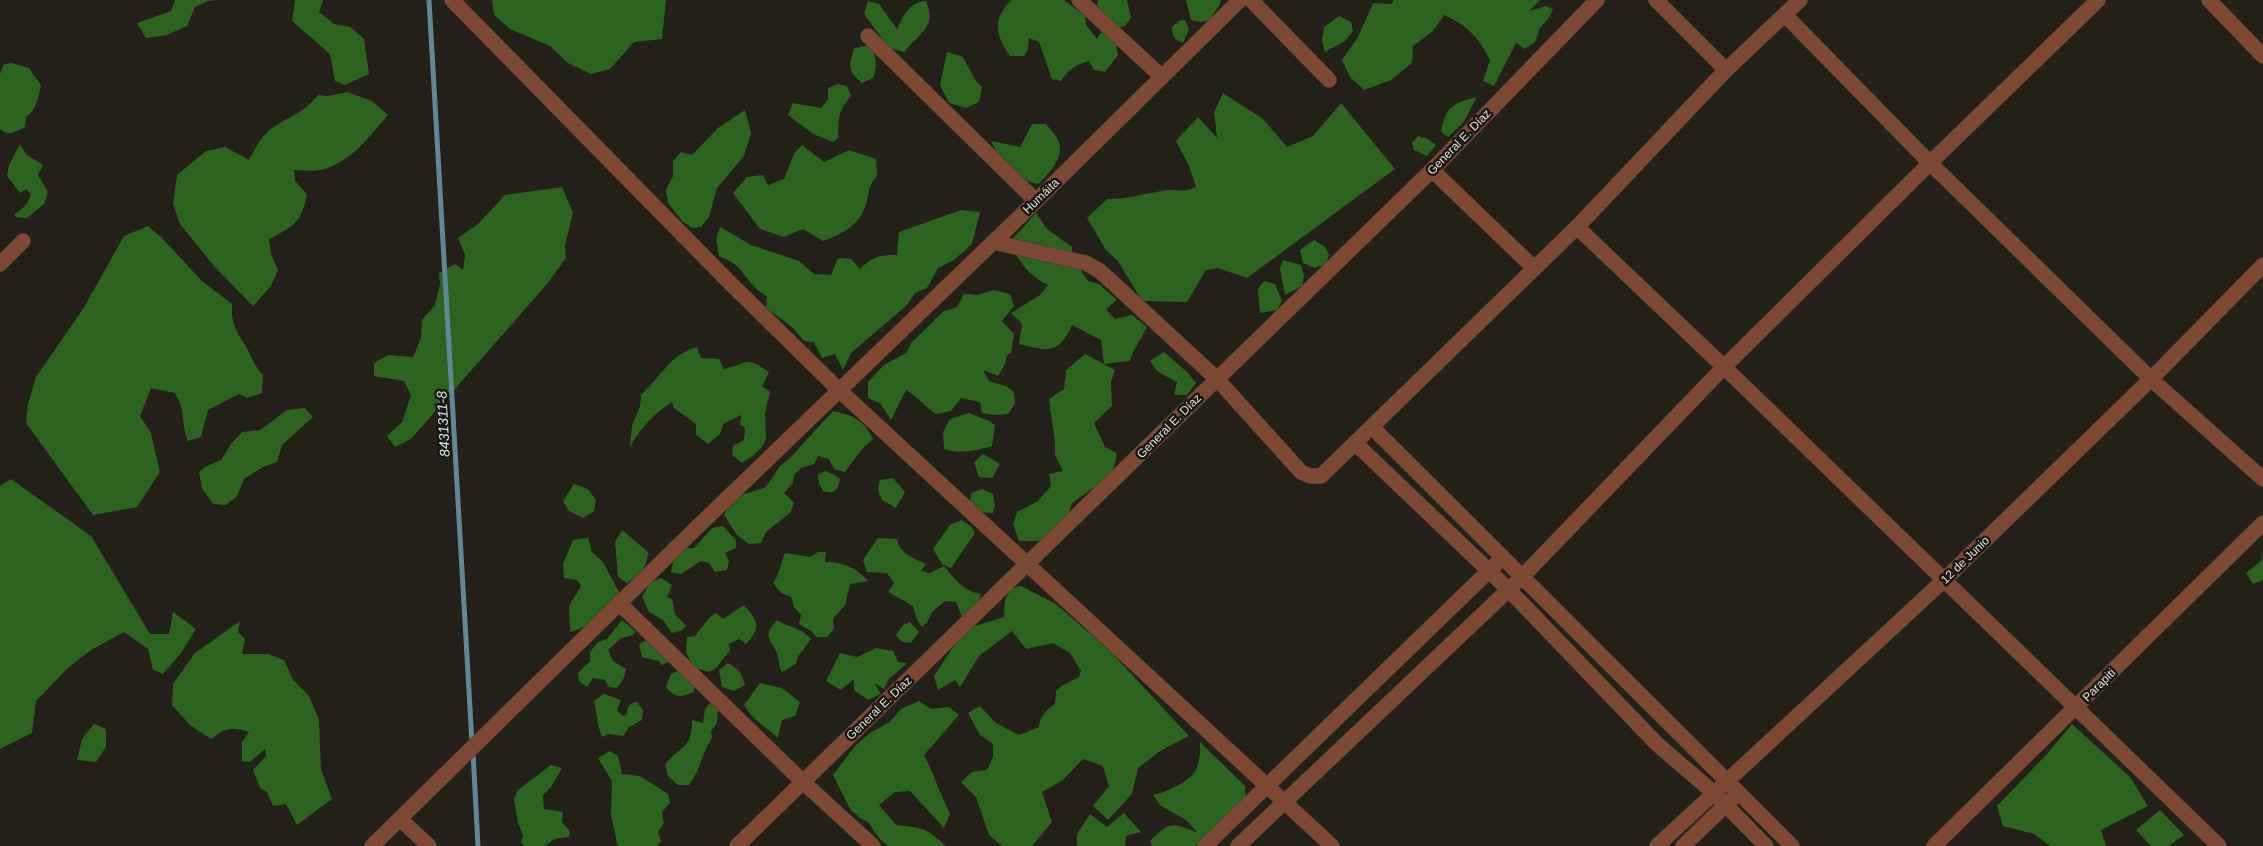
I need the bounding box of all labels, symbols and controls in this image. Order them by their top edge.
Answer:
street label: General E. Díaz [1424,106,1494,178]
street label: Humáita [1020,175,1062,217]
water label: 8431311-8 [433,390,453,457]
street label: General E. Díaz [1134,391,1204,461]
street label: 12 de Junio [1938,533,1992,587]
street label: Parapiti [2080,666,2118,704]
street label: General E. Díaz [843,673,915,743]

